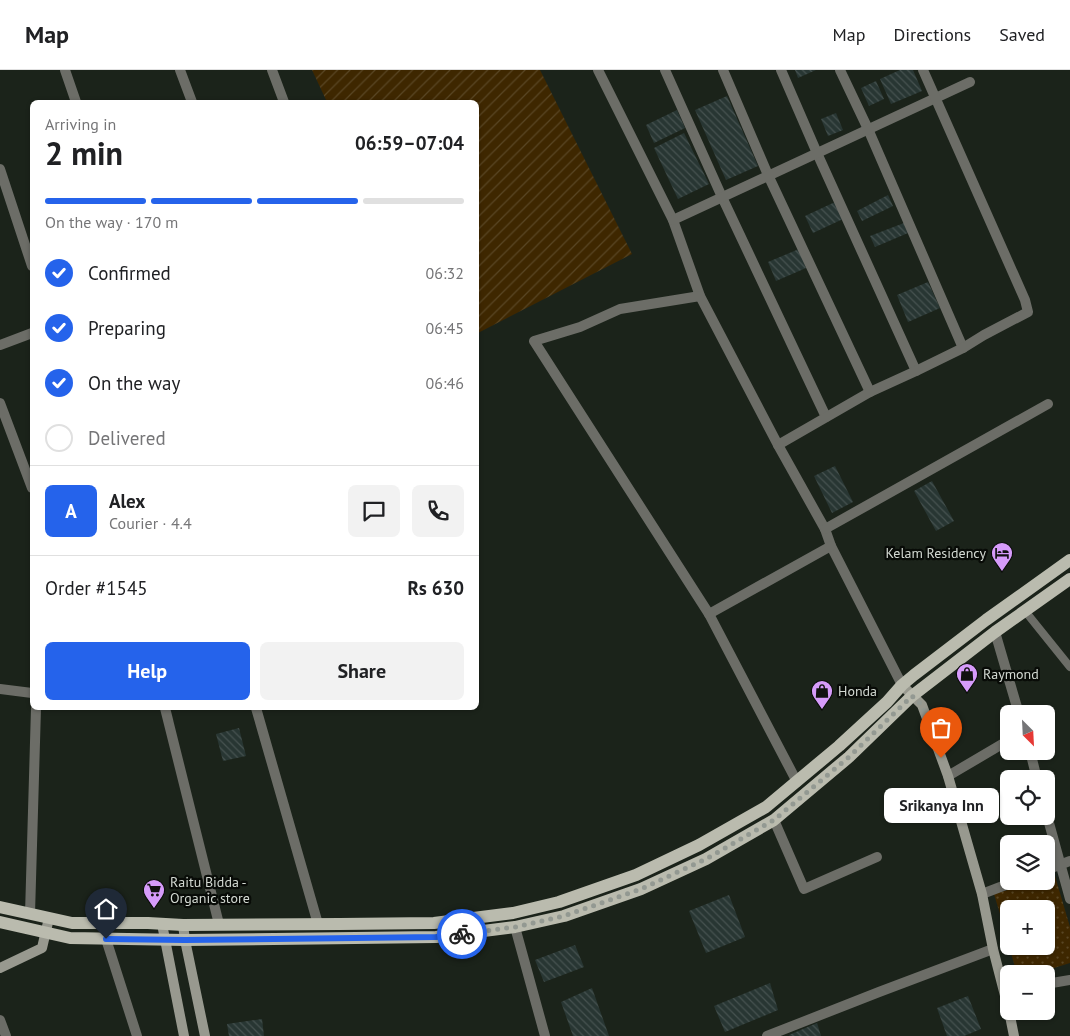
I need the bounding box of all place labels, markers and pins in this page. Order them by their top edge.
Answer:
hotel icon: Kelam Residency [990,541,1014,572]
place label: Kelam Residency [885,544,986,562]
shop icon: Raymond [955,662,979,693]
place label: Raymond [983,665,1039,683]
shop icon: Honda [810,679,834,710]
place label: Honda [838,682,877,700]
pin [920,707,962,758]
callout: Srikanya Inn [884,788,998,823]
place label: Raitu Bidda - Organic store [170,873,250,907]
supermarket icon: Raitu Bidda - Organic store [142,878,166,909]
pin [85,888,127,939]

